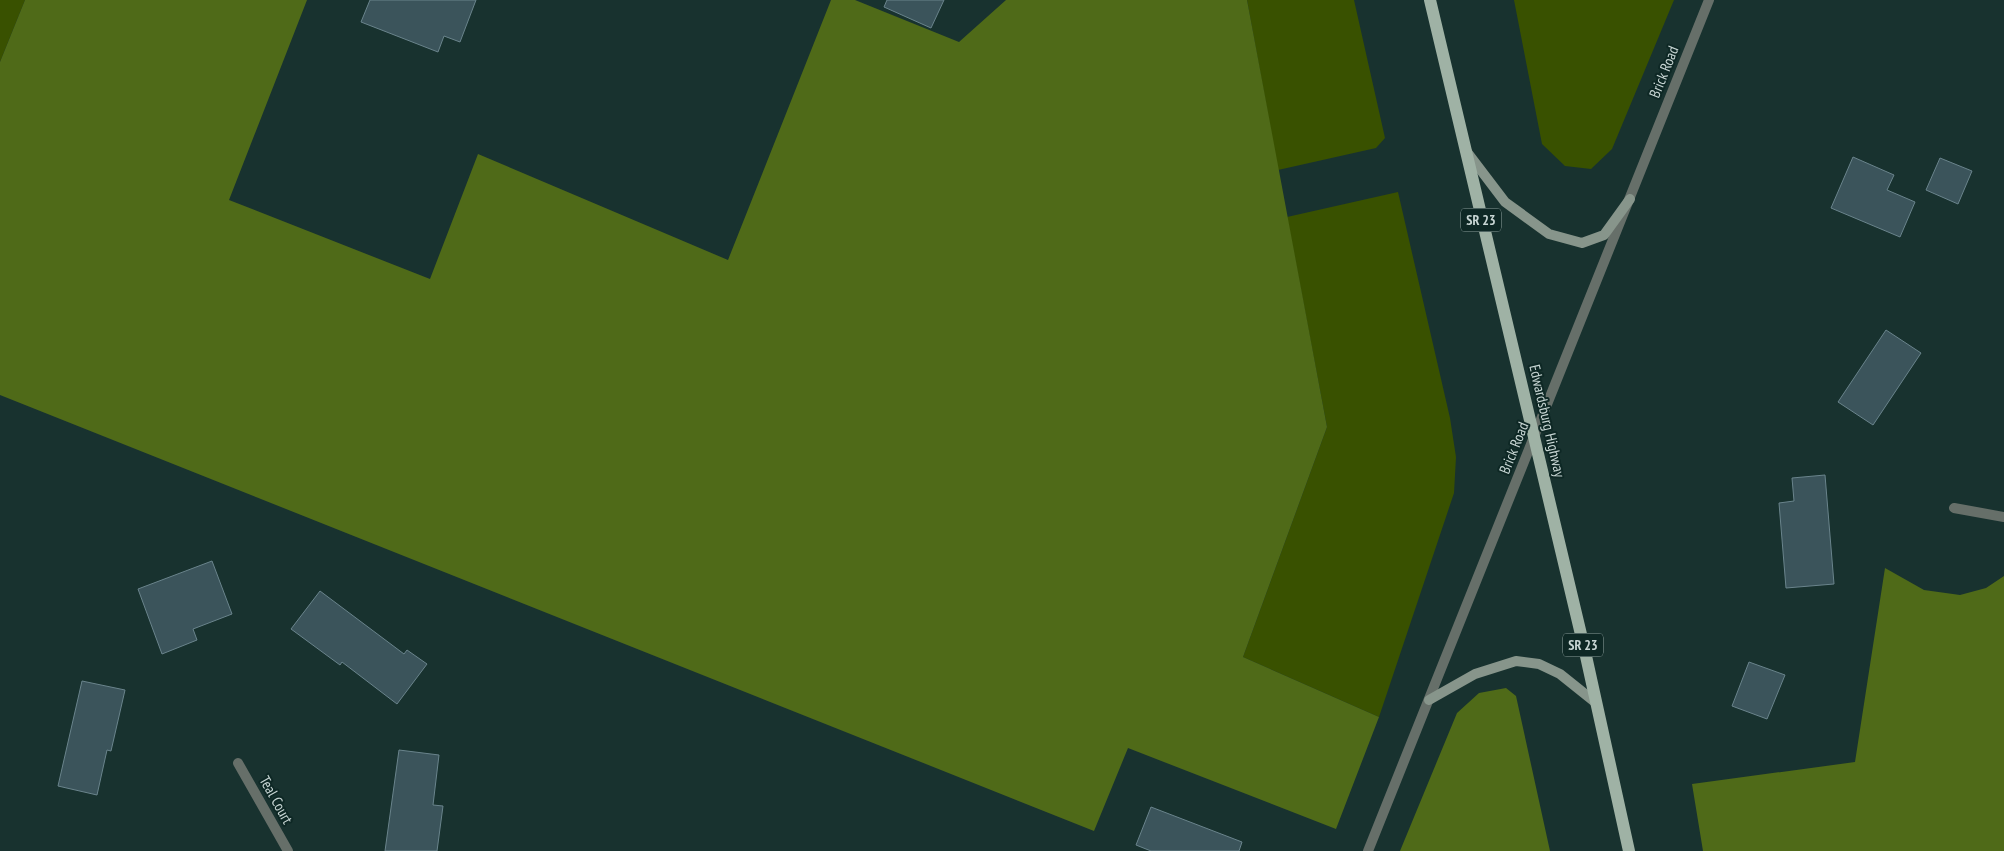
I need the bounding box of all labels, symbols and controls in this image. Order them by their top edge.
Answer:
street label: Brick Road [1645,43,1682,100]
road number: SR 23 [1461,208,1501,232]
street label: Edwardsburg Highway [1525,363,1570,479]
street label: Brick Road [1495,419,1532,476]
road number: SR 23 [1563,634,1603,656]
street label: Teal Court [256,772,297,827]

